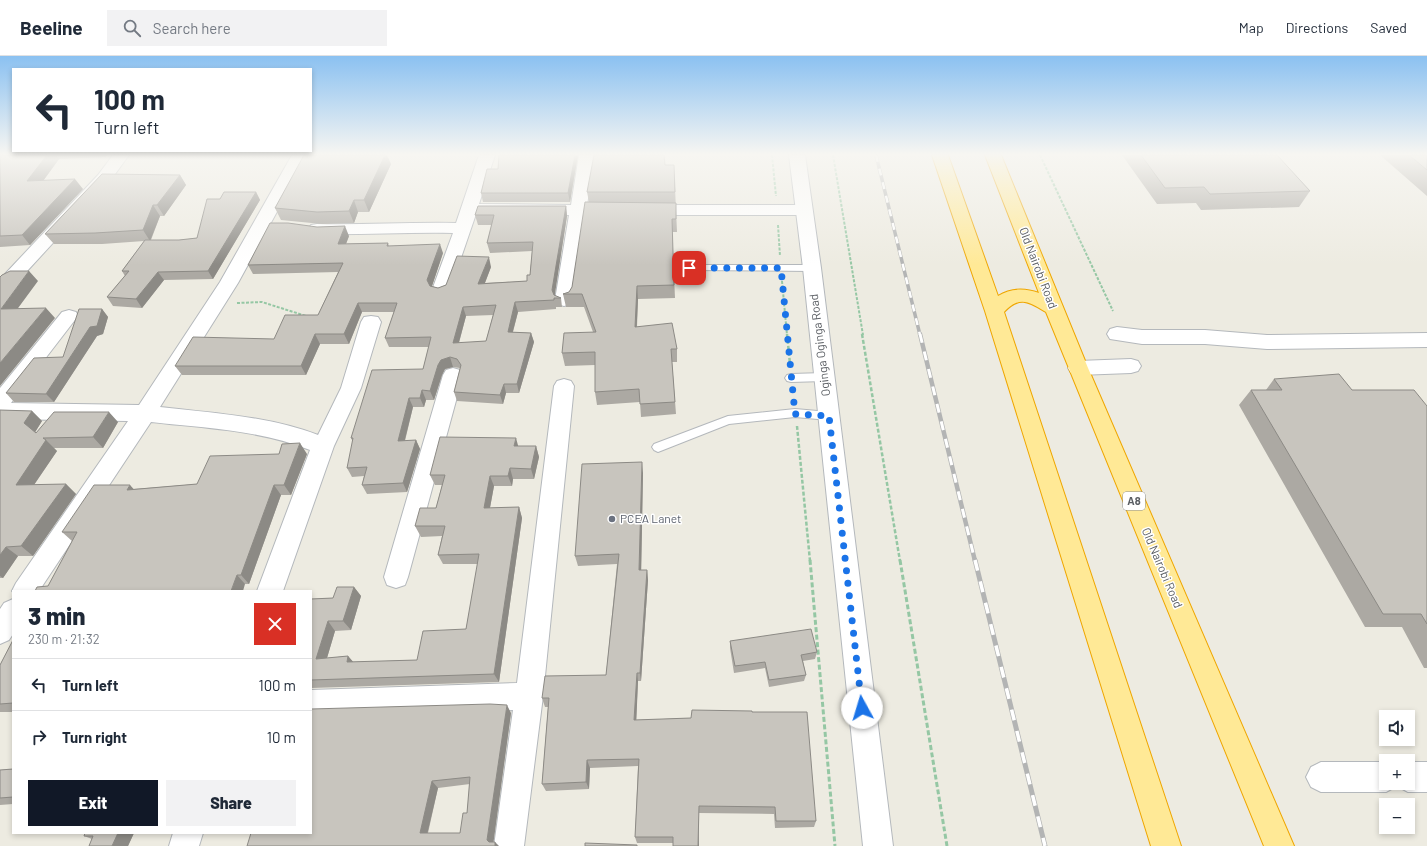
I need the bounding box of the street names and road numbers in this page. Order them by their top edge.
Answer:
street label: Old Nairobi Road [1017,225,1061,310]
street label: Oginga Oginga Road [806,293,832,397]
road number: A8 [1123,492,1145,510]
street label: Old Nairobi Road [1140,525,1186,610]

